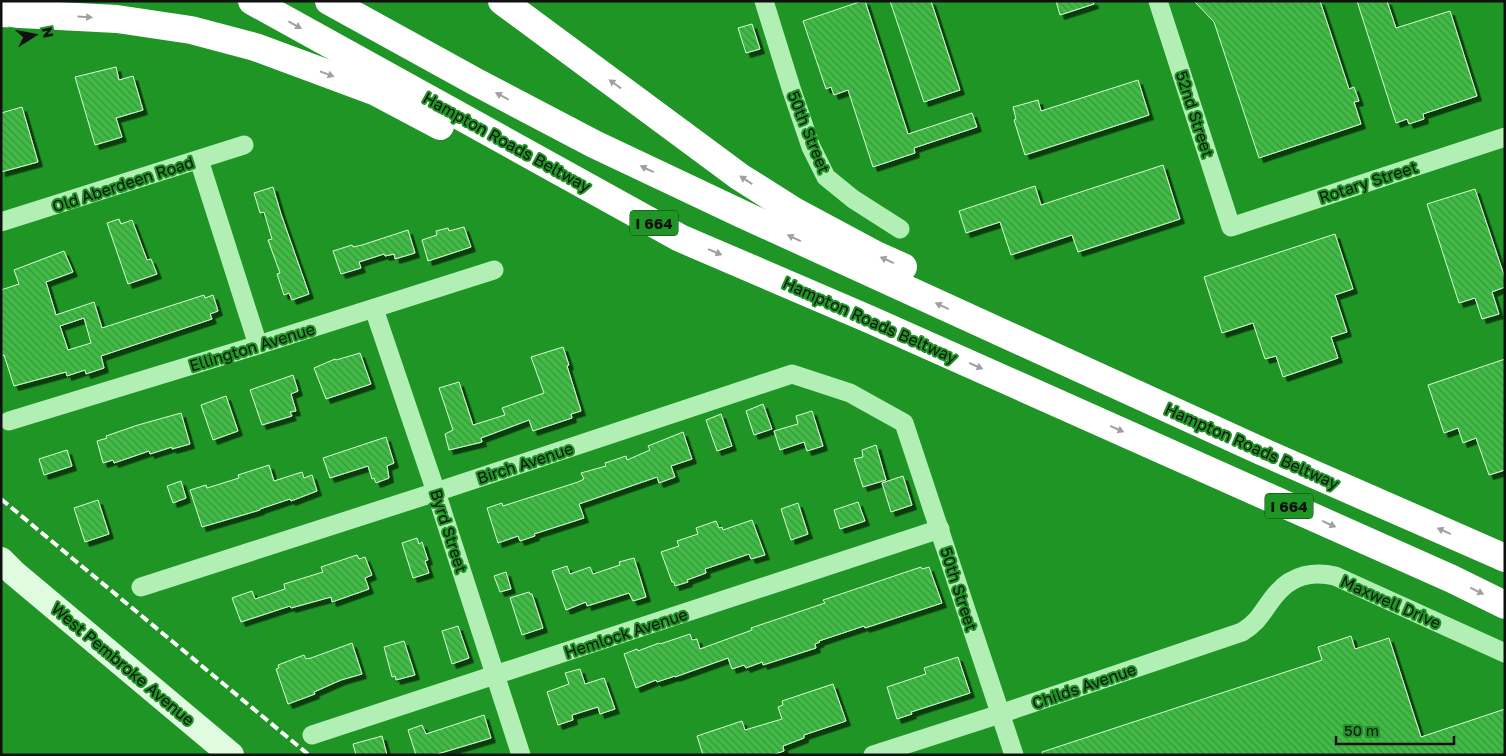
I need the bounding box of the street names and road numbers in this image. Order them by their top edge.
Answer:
street label: 52nd Street [1172,68,1218,160]
street label: Hampton Roads Beltway [420,88,594,196]
street label: 50th Street [783,88,835,176]
street label: Old Aberdeen Road [50,152,196,216]
street label: Rotary Street [1316,157,1420,207]
road number: I 664 [630,210,678,236]
street label: Hampton Roads Beltway [780,273,960,367]
street label: Ellington Avenue [187,318,317,376]
street label: Hampton Roads Beltway [1162,399,1342,493]
street label: Birch Avenue [474,438,576,488]
street label: Byrd Street [426,487,472,575]
road number: I 664 [1265,494,1313,518]
street label: 50th Street [936,545,982,633]
street label: Maxwell Drive [1338,571,1444,633]
street label: West Pembroke Avenue [47,598,199,730]
street label: Hemlock Avenue [562,604,690,662]
street label: Childs Avenue [1029,659,1139,713]

